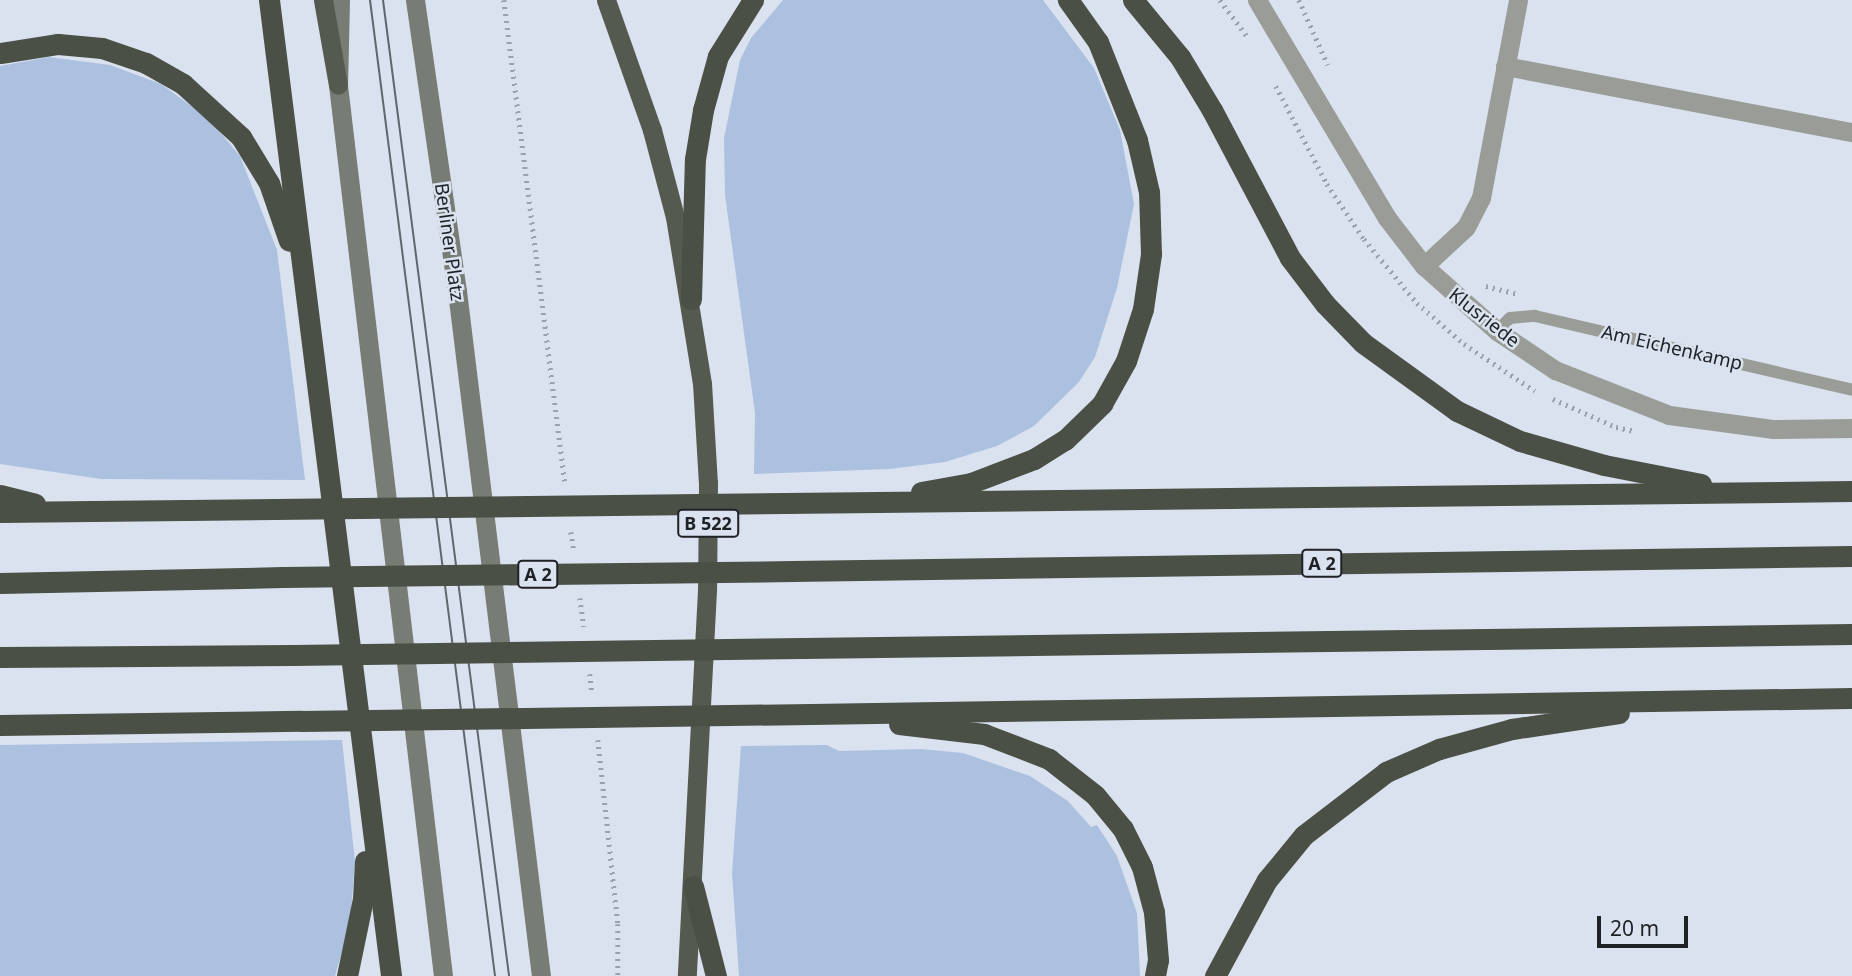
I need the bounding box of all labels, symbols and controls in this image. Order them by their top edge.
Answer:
street label: Berliner Platz [429,182,469,302]
street label: Klusriede [1444,283,1524,353]
street label: Am Eichenkamp [1599,321,1745,375]
road number: B 522 [676,508,740,538]
road number: A 2 [1301,548,1343,578]
road number: A 2 [517,560,559,588]
scale bar [1600,902,1691,946]
text: 20 m [1610,914,1659,942]

